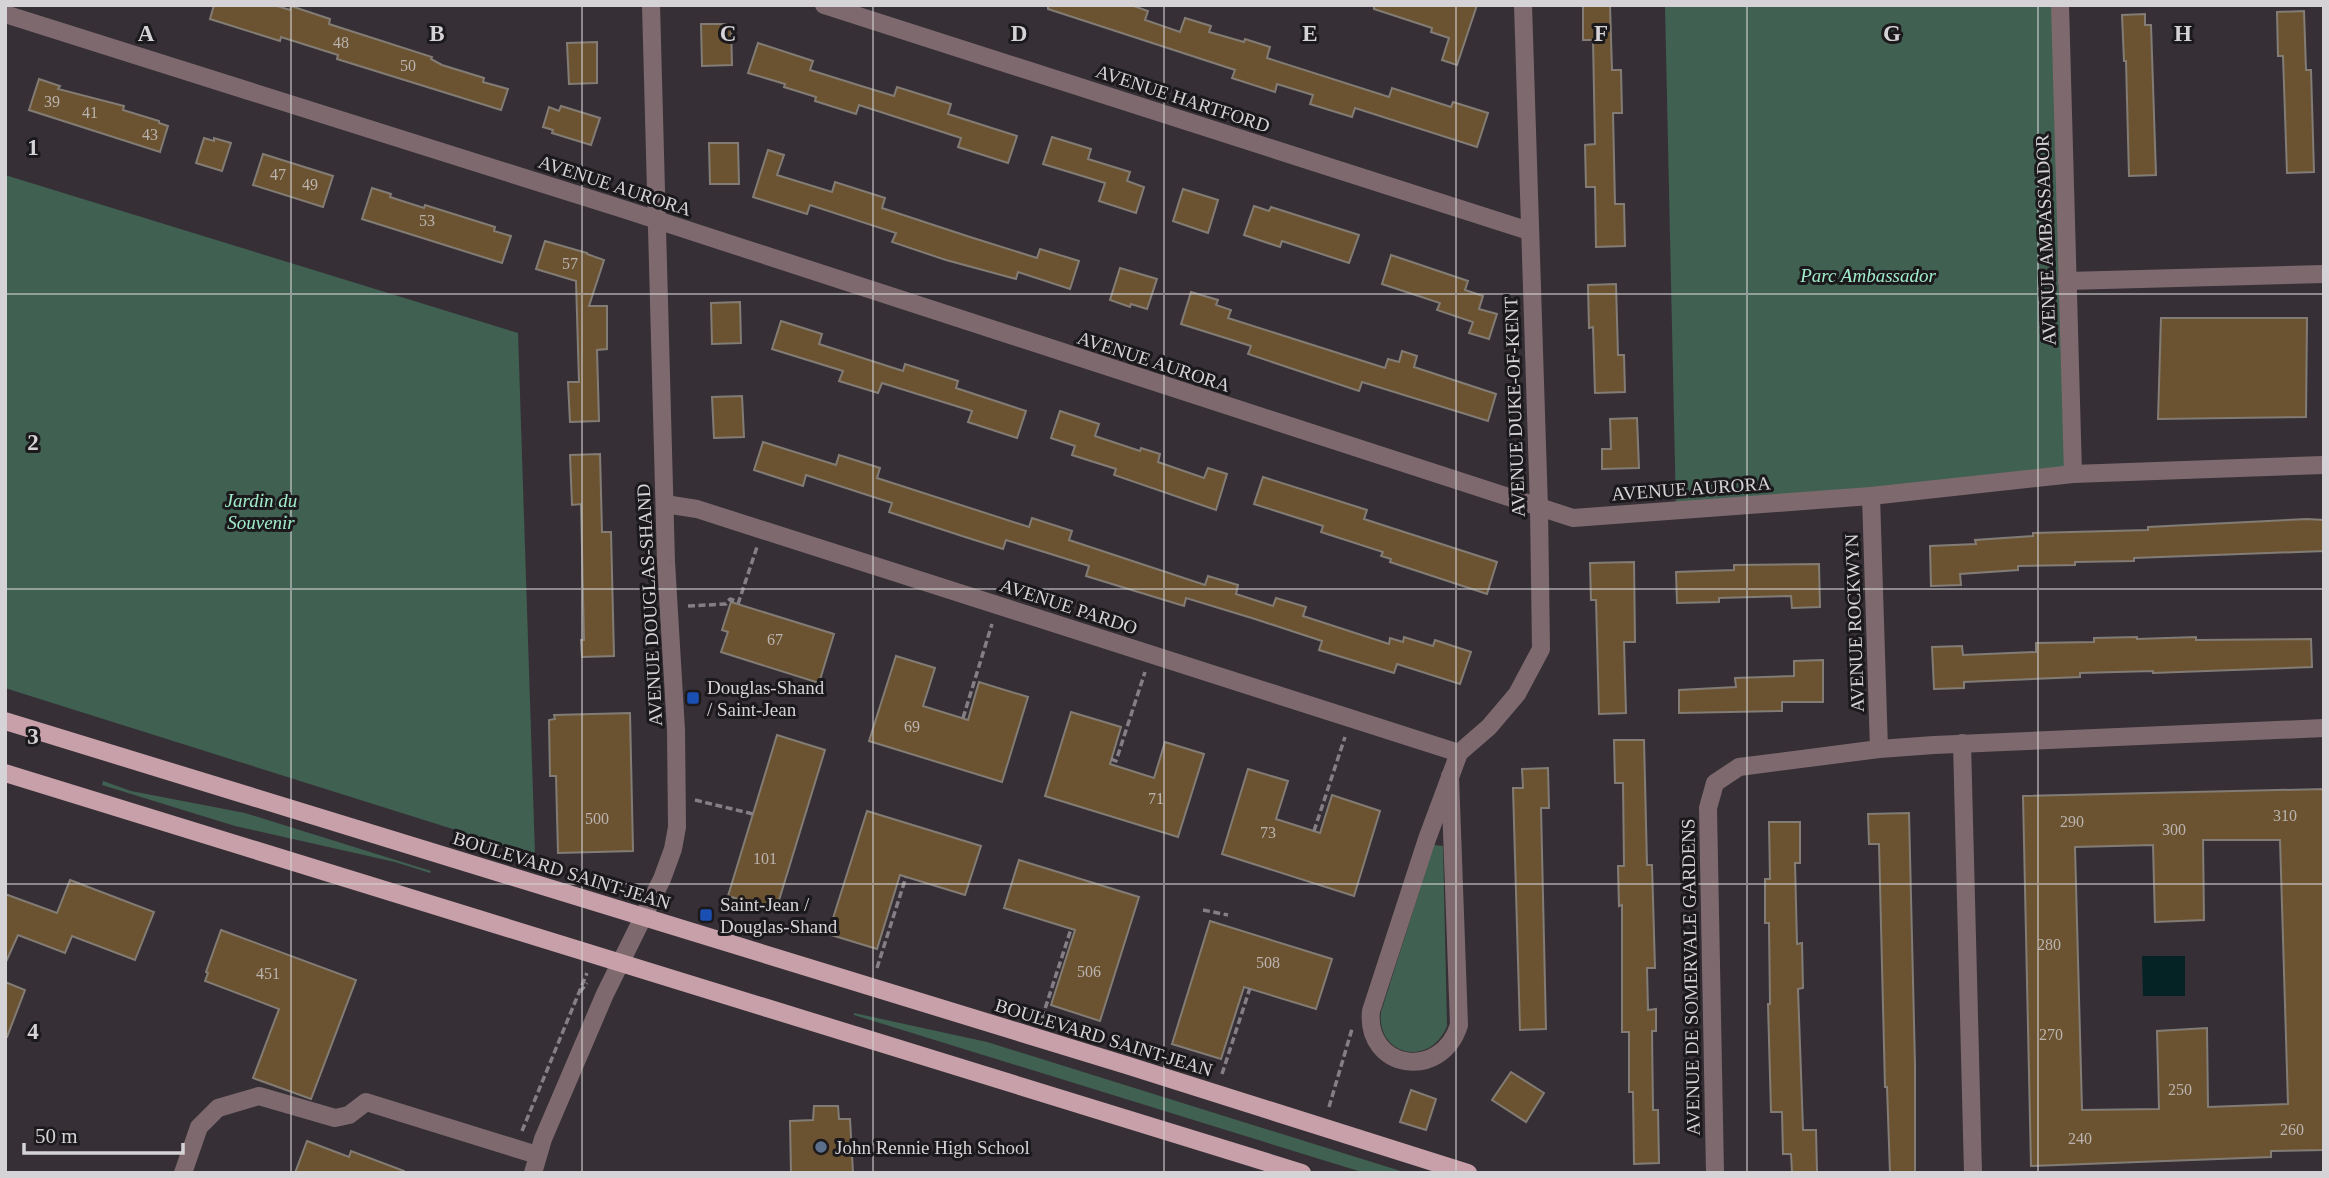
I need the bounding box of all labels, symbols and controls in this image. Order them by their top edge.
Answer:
text: A [138,21,155,46]
text: B [429,21,445,46]
text: C [720,21,736,46]
text: D [1011,21,1027,46]
text: E [1302,21,1318,46]
text: F [1594,21,1608,46]
text: G [1883,21,1901,46]
text: H [2174,21,2192,46]
house number: 48 [333,34,349,51]
house number: 50 [400,57,416,74]
street label: AVENUE HARTFORD [1093,60,1272,137]
house number: 39 [44,93,60,110]
house number: 41 [82,104,98,121]
house number: 43 [142,126,158,143]
street label: AVENUE AMBASSADOR [2031,134,2060,346]
text: 1 [27,135,39,160]
street label: AVENUE AURORA [536,151,694,220]
house number: 47 [270,166,286,183]
house number: 49 [302,176,318,193]
house number: 53 [419,212,435,229]
house number: 57 [562,255,578,272]
park label: Parc Ambassador [1799,265,1936,286]
street label: AVENUE DUKE-OF-KENT [1500,296,1529,518]
street label: AVENUE AURORA [1075,327,1233,396]
text: 2 [27,430,39,455]
street label: AVENUE AURORA [1611,472,1772,505]
street label: AVENUE DOUGLAS-SHAND [633,483,666,727]
park label: Jardin du Souvenir [225,490,297,533]
street label: AVENUE ROCKWYN [1841,533,1868,713]
street label: AVENUE PARDO [998,574,1140,639]
house number: 67 [767,631,783,648]
place label: Douglas-Shand / Saint-Jean [707,677,825,720]
marker: Douglas-Shand / Saint-Jean [685,690,701,706]
house number: 69 [904,718,920,735]
text: 3 [27,724,39,749]
house number: 71 [1148,790,1164,807]
house number: 310 [2273,807,2297,824]
house number: 500 [585,810,609,827]
house number: 290 [2060,813,2084,830]
street label: AVENUE DE SOMERVALE GARDENS [1677,818,1704,1136]
house number: 300 [2162,821,2186,838]
house number: 73 [1260,824,1276,841]
street label: BOULEVARD SAINT-JEAN [451,827,673,914]
house number: 101 [753,850,777,867]
place label: Saint-Jean / Douglas-Shand [720,894,838,937]
marker: Saint-Jean / Douglas-Shand [698,907,714,923]
house number: 280 [2037,936,2061,953]
house number: 508 [1256,954,1280,971]
house number: 506 [1077,963,1101,980]
house number: 451 [256,965,280,982]
street label: BOULEVARD SAINT-JEAN [993,994,1215,1081]
text: 4 [27,1019,39,1044]
house number: 270 [2039,1026,2063,1043]
house number: 250 [2168,1081,2192,1098]
scale bar [24,1112,184,1156]
house number: 260 [2280,1121,2304,1138]
text: 50 m [35,1124,78,1148]
house number: 240 [2068,1130,2092,1147]
place label: John Rennie High School [835,1137,1030,1158]
marker: John Rennie High School [813,1139,829,1155]

